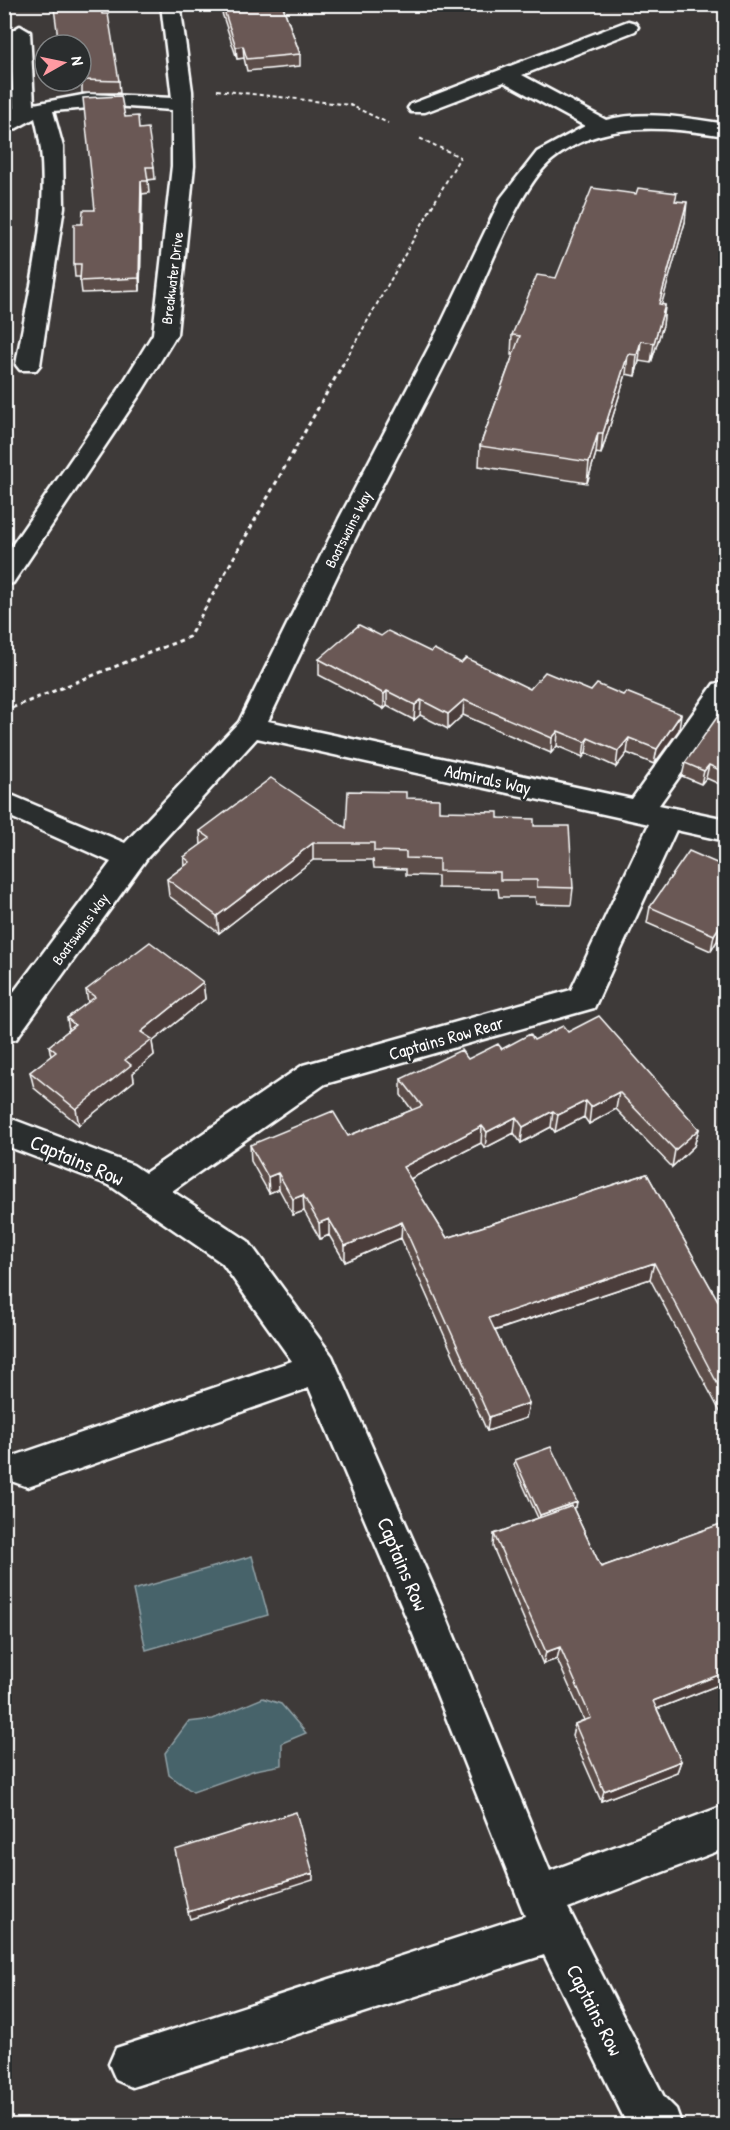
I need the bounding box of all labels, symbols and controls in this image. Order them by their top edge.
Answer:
north arrow [33,33,93,93]
text: N [66,55,89,67]
street label: Breakwater Drive [156,231,188,325]
street label: Boatswains Way [320,487,376,571]
street label: Admirals Way [443,758,534,800]
street label: Boatswains Way [47,889,113,969]
street label: Captains Row Rear [386,1010,506,1066]
street label: Captains Row [26,1127,128,1193]
street label: Captains Row [370,1513,436,1615]
street label: Captains Row [560,1959,631,2061]

